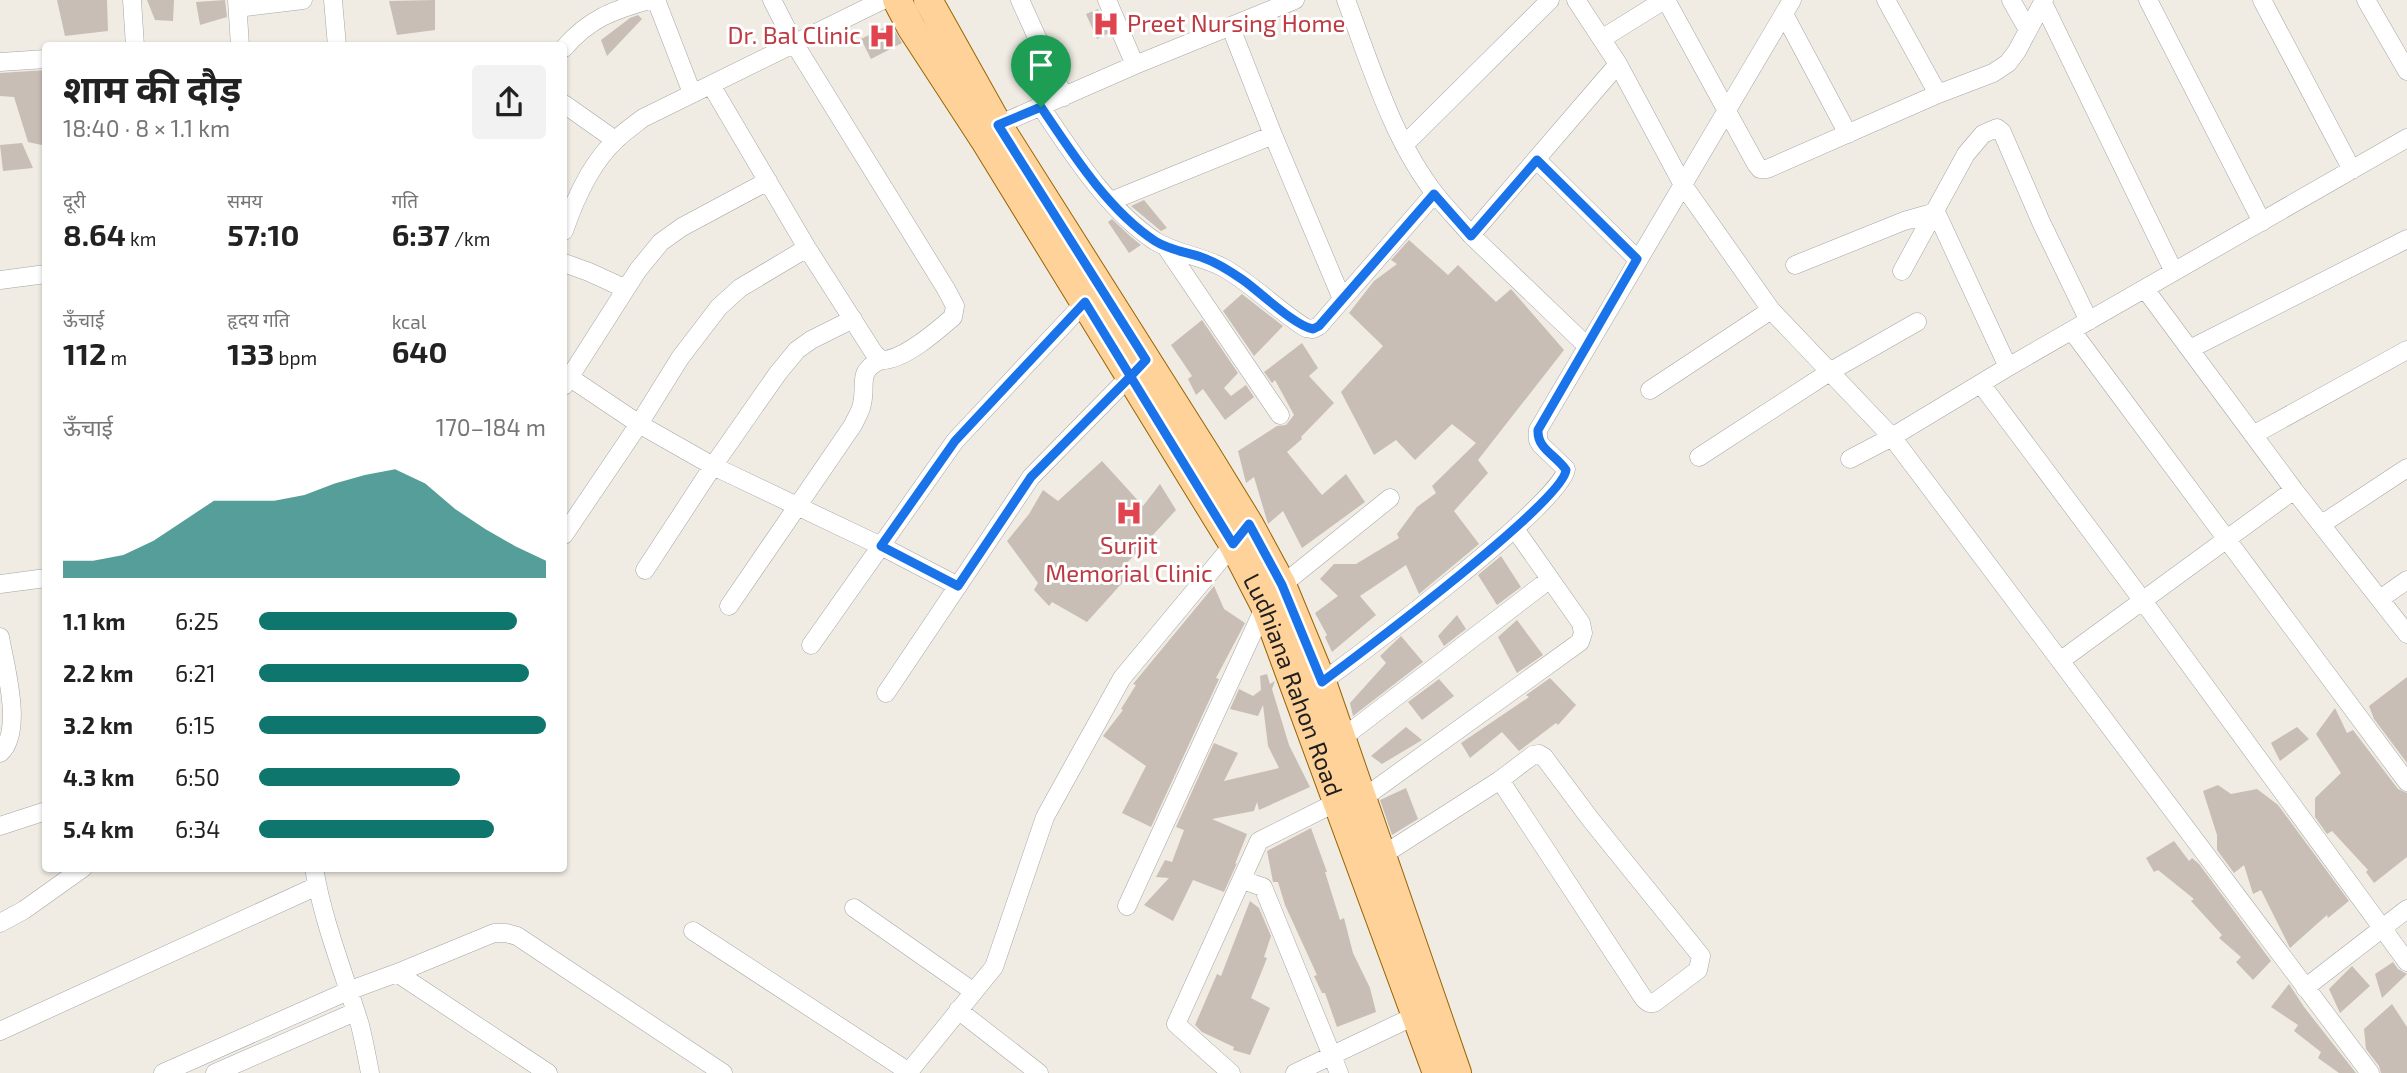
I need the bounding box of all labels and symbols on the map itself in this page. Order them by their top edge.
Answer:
place label: Preet Nursing Home [1127,8,1345,37]
hospital icon: Preet Nursing Home [1091,9,1121,39]
place label: Dr. Bal Clinic [728,20,861,49]
hospital icon: Dr. Bal Clinic [867,21,897,51]
pin [1011,35,1071,107]
hospital icon: Surjit Memorial Clinic [1114,498,1144,528]
place label: Surjit Memorial Clinic [1045,530,1213,587]
street label: Ludhiana Rahon Road [1238,568,1350,800]

